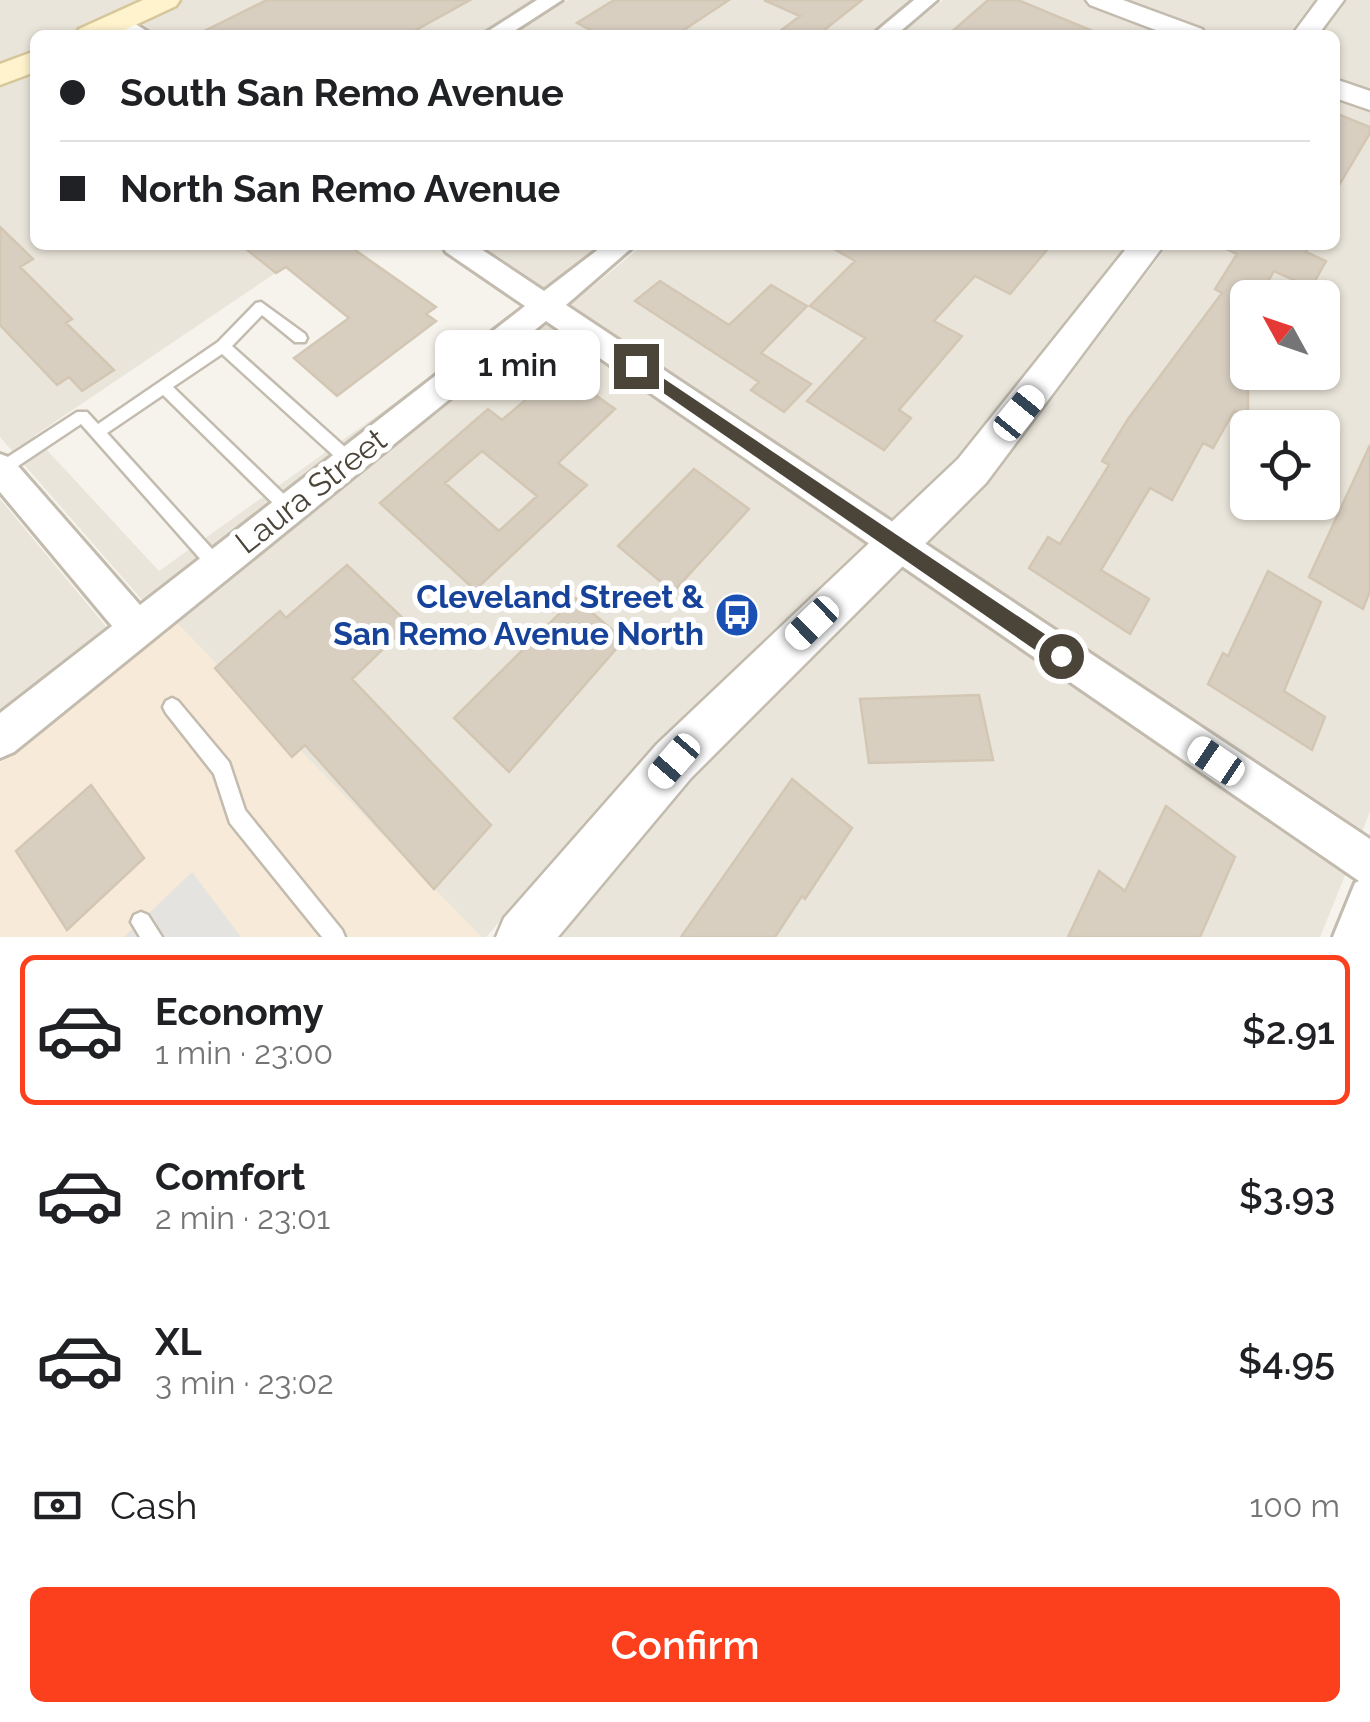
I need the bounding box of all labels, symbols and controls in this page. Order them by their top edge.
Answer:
text: South San Remo Avenue [120,70,564,115]
text: North San Remo Avenue [120,166,560,211]
north arrow [1230,280,1340,390]
map controls [1230,280,1340,520]
callout: 1 min [436,331,601,401]
route end [614,344,659,389]
text: 1 min [478,346,557,383]
car [988,380,1050,446]
button: locate [1230,410,1340,520]
street label: Laura Street [228,420,393,561]
place label: Cleveland Street & San Remo Avenue North [333,578,704,652]
car [780,591,844,655]
bus stop icon: Cleveland Street & San Remo Avenue North [714,592,760,638]
route start [1039,634,1084,679]
car [643,729,705,793]
car [1183,732,1249,790]
icon: car [35,985,125,1075]
text: Economy [155,989,324,1034]
text: $2.91 [1242,1008,1335,1053]
text: 1 min · 23:00 [155,1034,333,1071]
icon: car [35,1150,125,1240]
text: Comfort [155,1154,305,1199]
text: $3.93 [1239,1173,1335,1218]
text: 2 min · 23:01 [155,1199,330,1236]
icon: car [35,1315,125,1405]
text: XL [155,1319,202,1364]
text: $4.95 [1238,1338,1335,1383]
text: 3 min · 23:02 [155,1364,334,1401]
icon: cash [30,1478,85,1533]
text: Cash [110,1483,197,1528]
text: 100 m [1250,1487,1340,1524]
button: Confirm [30,1587,1340,1702]

